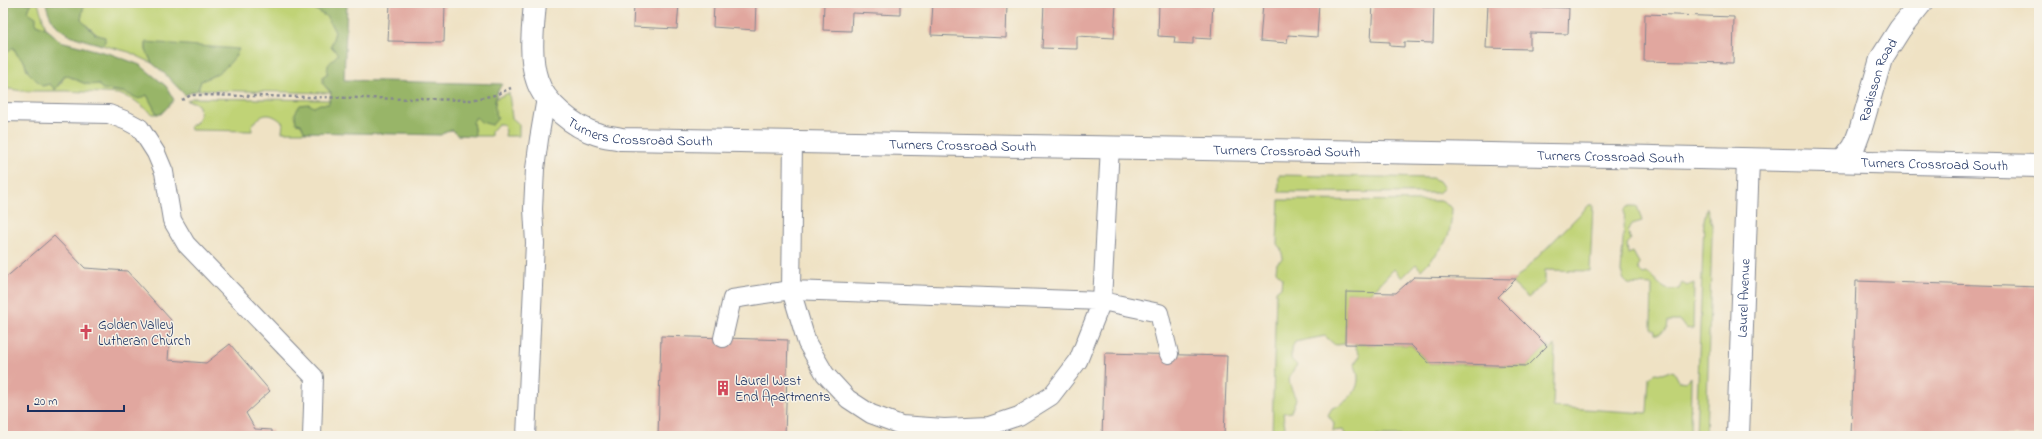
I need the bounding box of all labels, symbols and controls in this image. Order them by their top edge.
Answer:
street label: Radisson Road [1854,34,1904,125]
street label: Turners Crossroad South [562,112,713,153]
street label: Turners Crossroad South [889,135,1036,158]
street label: Turners Crossroad South [1213,140,1360,164]
street label: Turners Crossroad South [1537,146,1684,170]
street label: Turners Crossroad South [1860,153,2008,177]
street label: Laurel Avenue [1733,258,1756,338]
place label: Golden Valley Lutheran Church [98,315,191,352]
church icon: Golden Valley Lutheran Church [77,323,95,341]
place label: Laurel West End Apartments [735,371,830,408]
building icon: Laurel West End Apartments [714,379,732,397]
scale bar [28,387,124,413]
text: 20 m [34,393,57,411]

